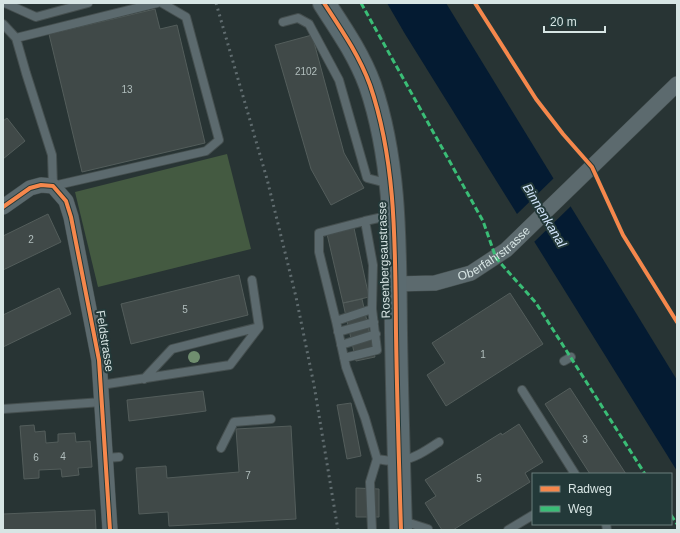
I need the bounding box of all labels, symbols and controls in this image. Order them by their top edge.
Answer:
scale bar [544,8,605,34]
text: 20 m [550,15,577,29]
house number: 2102 [295,66,318,77]
house number: 13 [121,84,133,95]
water label: Binnenkanal [520,181,570,251]
street label: Rosenbergsaustrasse [375,201,393,319]
street label: Oberfahrstrasse [456,223,533,283]
house number: 2 [28,234,34,245]
house number: 5 [182,304,188,315]
street label: Feldstrasse [93,309,117,373]
house number: 1 [480,349,486,360]
house number: 3 [582,434,588,445]
house number: 4 [60,451,66,462]
house number: 6 [33,452,39,463]
house number: 7 [245,470,251,481]
house number: 5 [476,473,482,484]
legend [532,473,672,525]
text: Radweg [568,482,612,496]
text: Weg [568,502,592,516]

